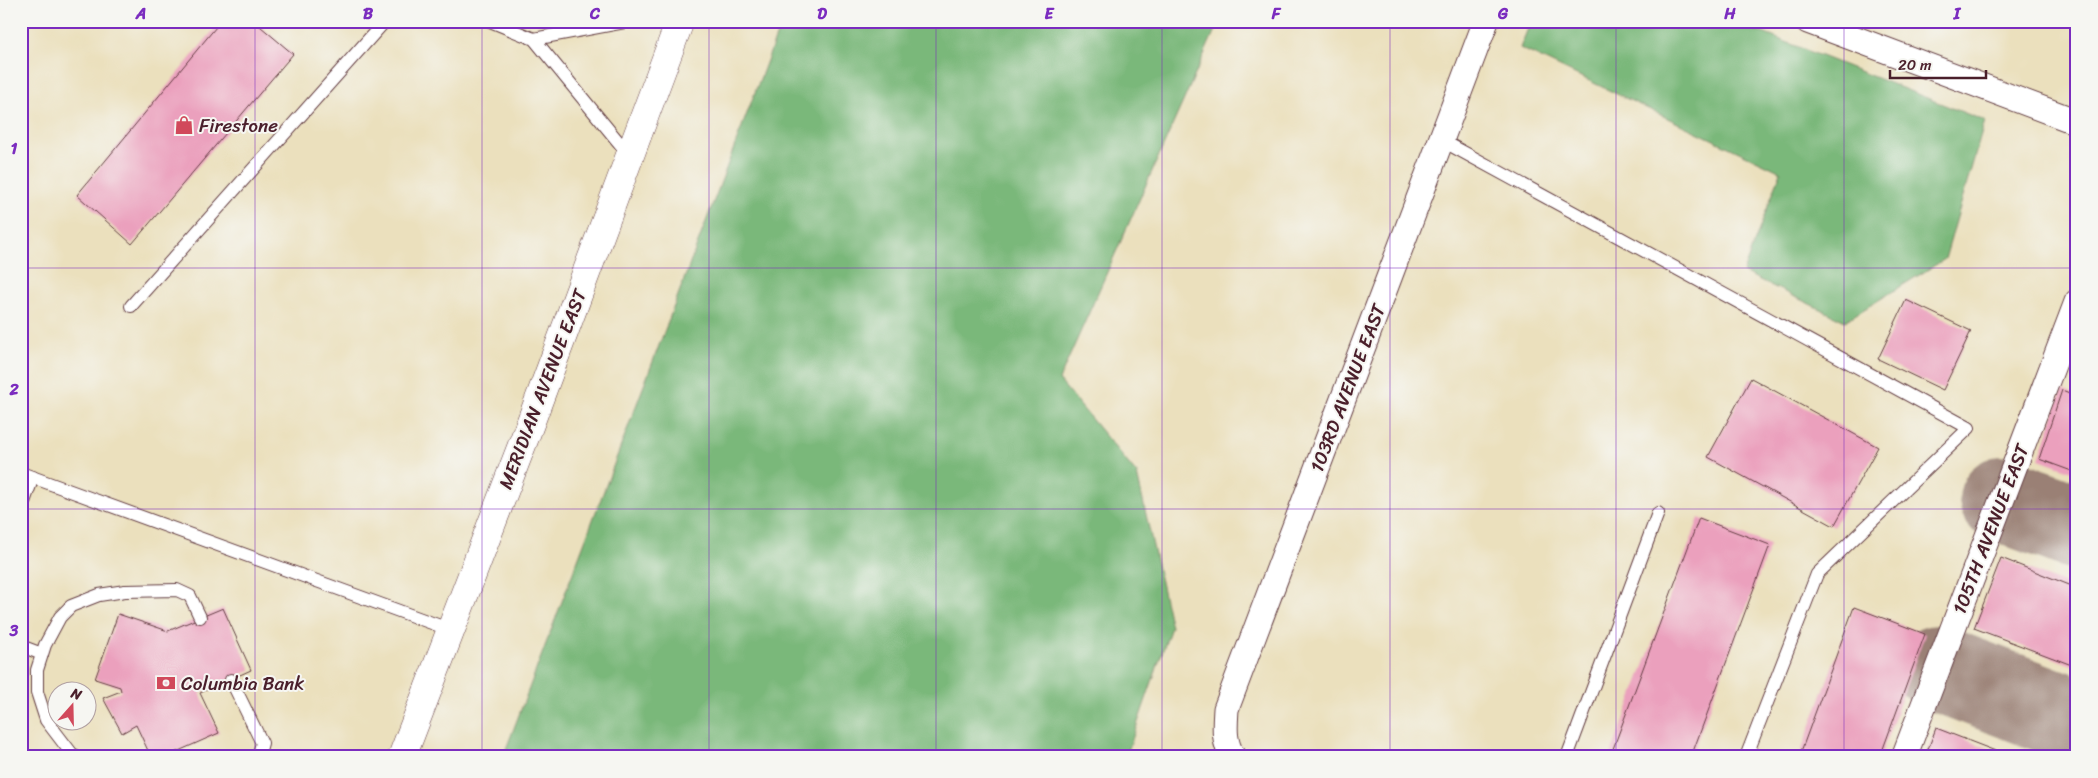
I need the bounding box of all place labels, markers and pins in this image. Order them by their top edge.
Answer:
place label: Firestone [199,109,278,142]
shop icon: Firestone [173,114,195,136]
place label: Columbia Bank [181,667,304,700]
bank icon: Columbia Bank [155,672,177,694]

